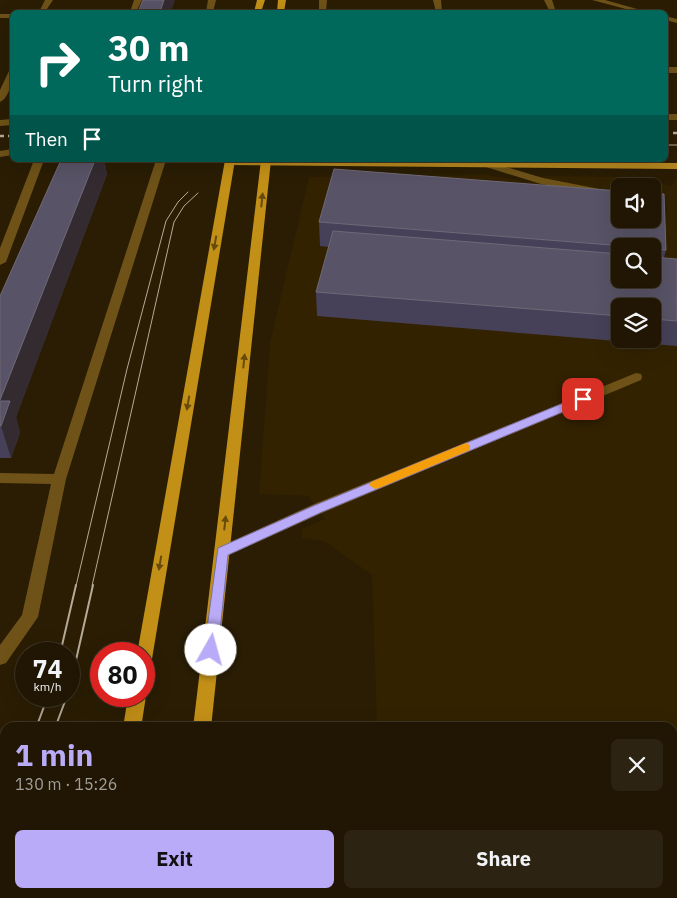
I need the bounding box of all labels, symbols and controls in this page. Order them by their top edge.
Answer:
text: 30 m [108,25,190,71]
icon: right [25,30,90,95]
text: Turn right [108,69,203,98]
icon: arrive [78,125,106,153]
text: Then [25,127,68,151]
map controls [611,178,661,348]
button: sound [611,178,661,228]
one-way arrow [258,191,266,207]
one-way arrow [211,235,219,251]
button: search [611,238,661,288]
button: layers [611,298,661,348]
one-way arrow [240,353,248,369]
pin [562,378,604,420]
icon: arrive [569,385,597,413]
one-way arrow [183,395,191,411]
one-way arrow [221,514,229,530]
one-way arrow [156,555,164,571]
position arrow [184,623,236,675]
speed limit sign: 80 [90,642,155,707]
text: 74 [32,652,63,685]
text: km/h [33,679,62,694]
text: 1 min [15,735,93,774]
button: close [611,739,663,791]
text: 130 m · 15:26 [15,774,117,794]
button: Exit [15,830,334,888]
button: Share [344,830,663,888]

